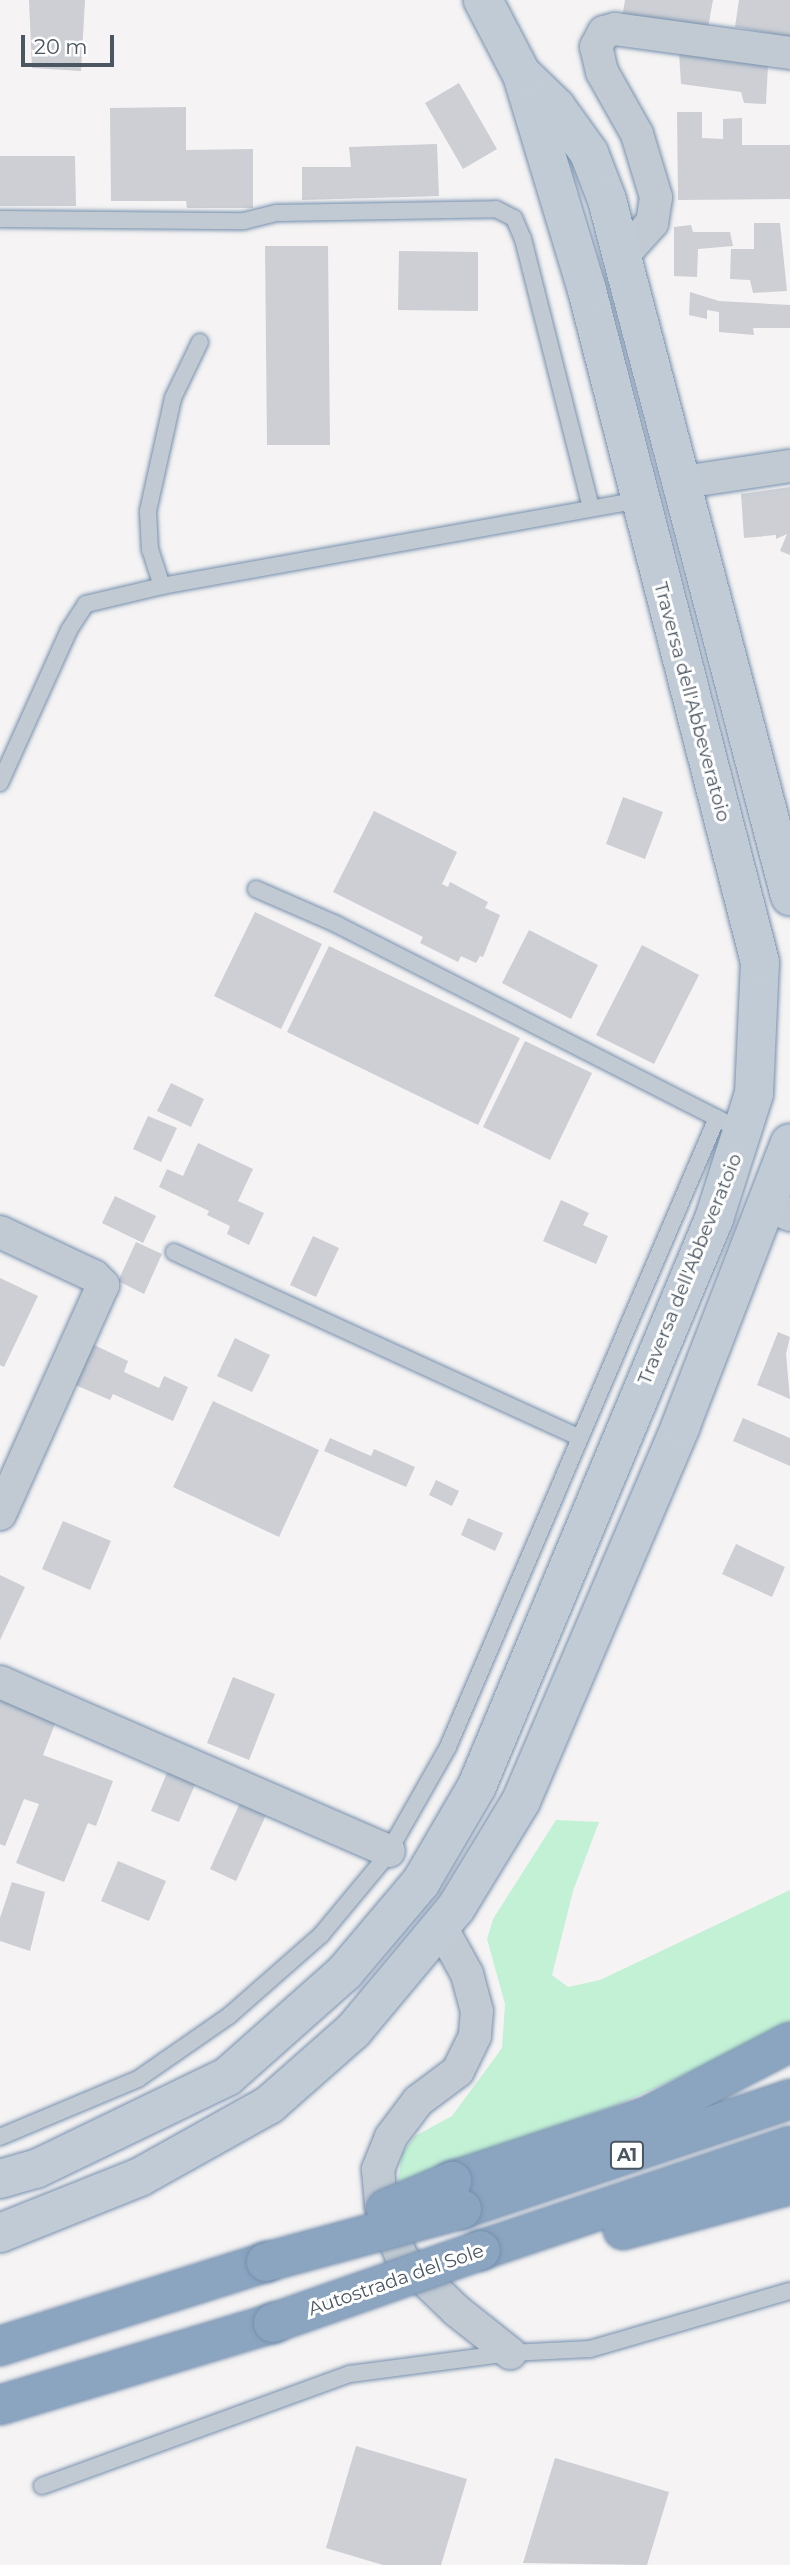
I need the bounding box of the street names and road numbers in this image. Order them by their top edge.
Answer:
street label: Traversa dell'Abbeveratoio [649,580,735,824]
street label: Traversa dell'Abbeveratoio [633,1150,747,1388]
road number: A1 [610,2140,644,2169]
street label: Autostrada del Sole [305,2239,487,2321]

